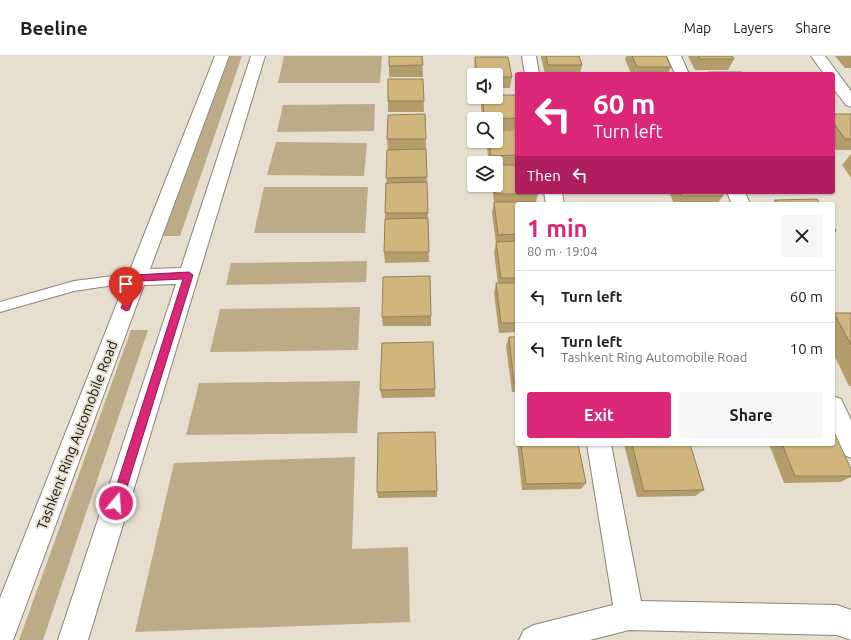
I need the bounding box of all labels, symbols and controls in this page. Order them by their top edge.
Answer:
text: Beeline [20,17,88,39]
text: Map [684,20,711,36]
text: Layers [733,20,773,36]
text: Share [795,20,831,36]
map controls [467,68,503,192]
button: sound [467,68,503,104]
icon: left [527,88,579,140]
text: 60 m [593,88,655,119]
button: search [467,112,503,148]
text: Turn left [593,121,663,141]
button: layers [467,156,503,192]
icon: left [569,164,591,186]
text: Then [527,167,561,184]
text: 1 min [527,215,588,242]
button: close [781,215,823,257]
text: 80 m · 19:04 [527,244,598,258]
pin [109,267,143,308]
icon: arrive [115,273,137,295]
icon: left [527,286,549,308]
text: Turn left [561,288,622,305]
text: 60 m [790,288,823,305]
text: Turn left [561,333,622,350]
street label: Tashkent Ring Automobile Road [34,338,120,532]
icon: left [527,338,549,360]
text: 10 m [790,340,823,357]
text: Tashkent Ring Automobile Road [561,350,747,364]
button: Exit [527,392,671,438]
button: Share [679,392,823,438]
position arrow [95,482,137,524]

